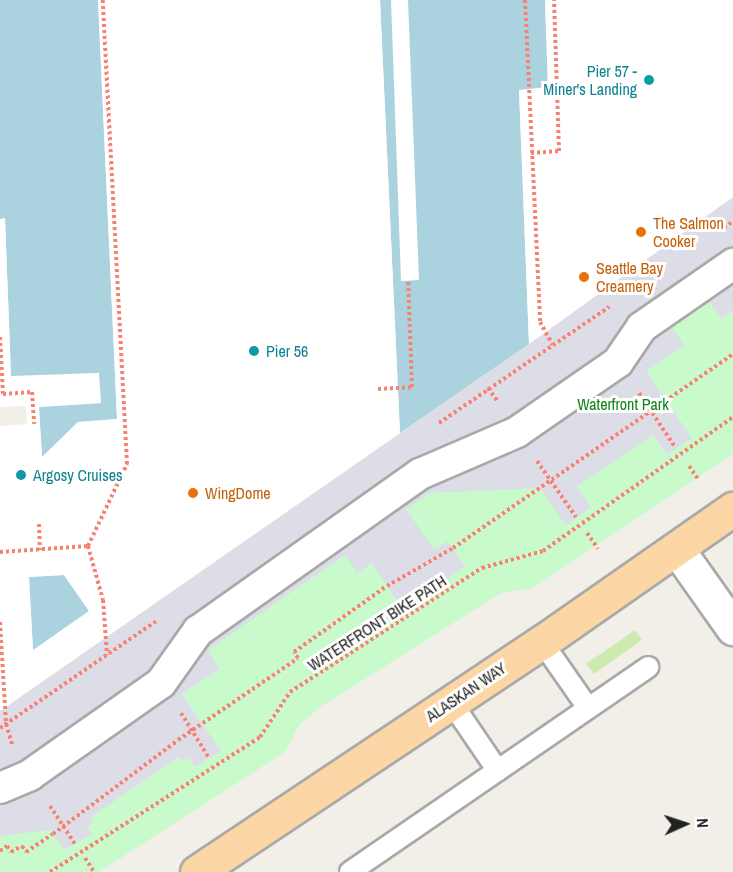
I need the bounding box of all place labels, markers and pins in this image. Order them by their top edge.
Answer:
place label: Pier 57 - Miner's Landing [543,61,637,99]
marker: Pier 57 - Miner's Landing [642,73,656,87]
place label: The Salmon Cooker [653,213,724,251]
marker: The Salmon Cooker [634,225,648,239]
place label: Seattle Bay Creamery [596,258,663,296]
marker: Seattle Bay Creamery [577,270,591,284]
place label: Pier 56 [266,341,308,361]
marker: Pier 56 [247,344,261,358]
place label: Argosy Cruises [33,465,123,485]
marker: Argosy Cruises [14,468,28,482]
place label: WingDome [205,483,271,503]
marker: WingDome [186,486,200,500]

